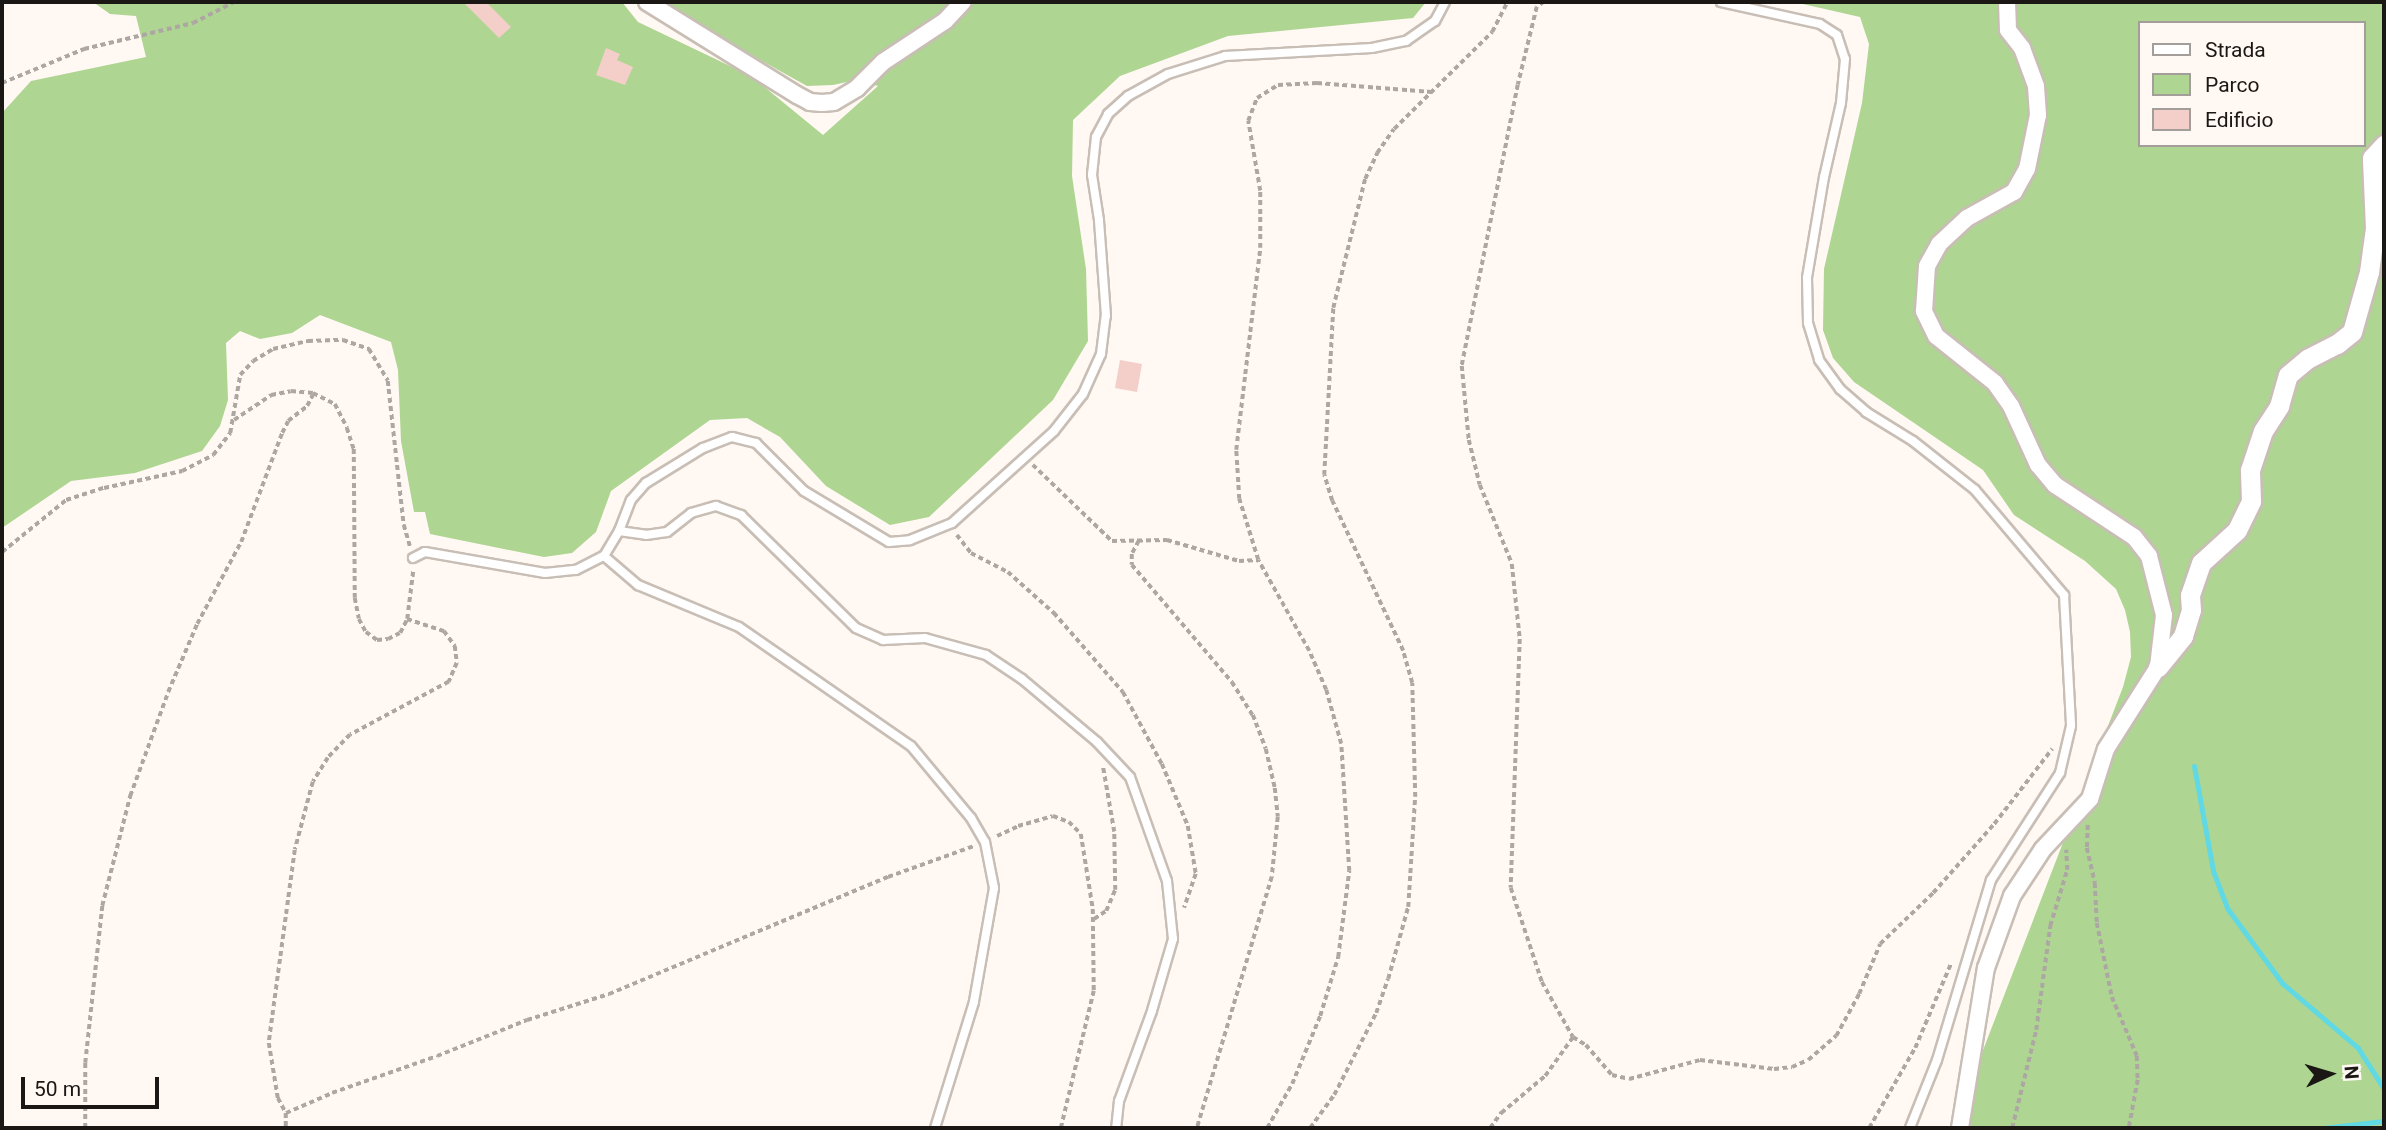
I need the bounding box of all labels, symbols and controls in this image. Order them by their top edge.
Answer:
legend [2138,21,2365,147]
text: Strada [2205,38,2266,62]
text: Parco [2205,73,2259,97]
text: Edificio [2205,108,2273,132]
north arrow [2295,1039,2365,1109]
scale bar [24,1064,163,1108]
text: N [2340,1065,2363,1080]
text: 50 m [34,1077,81,1101]

